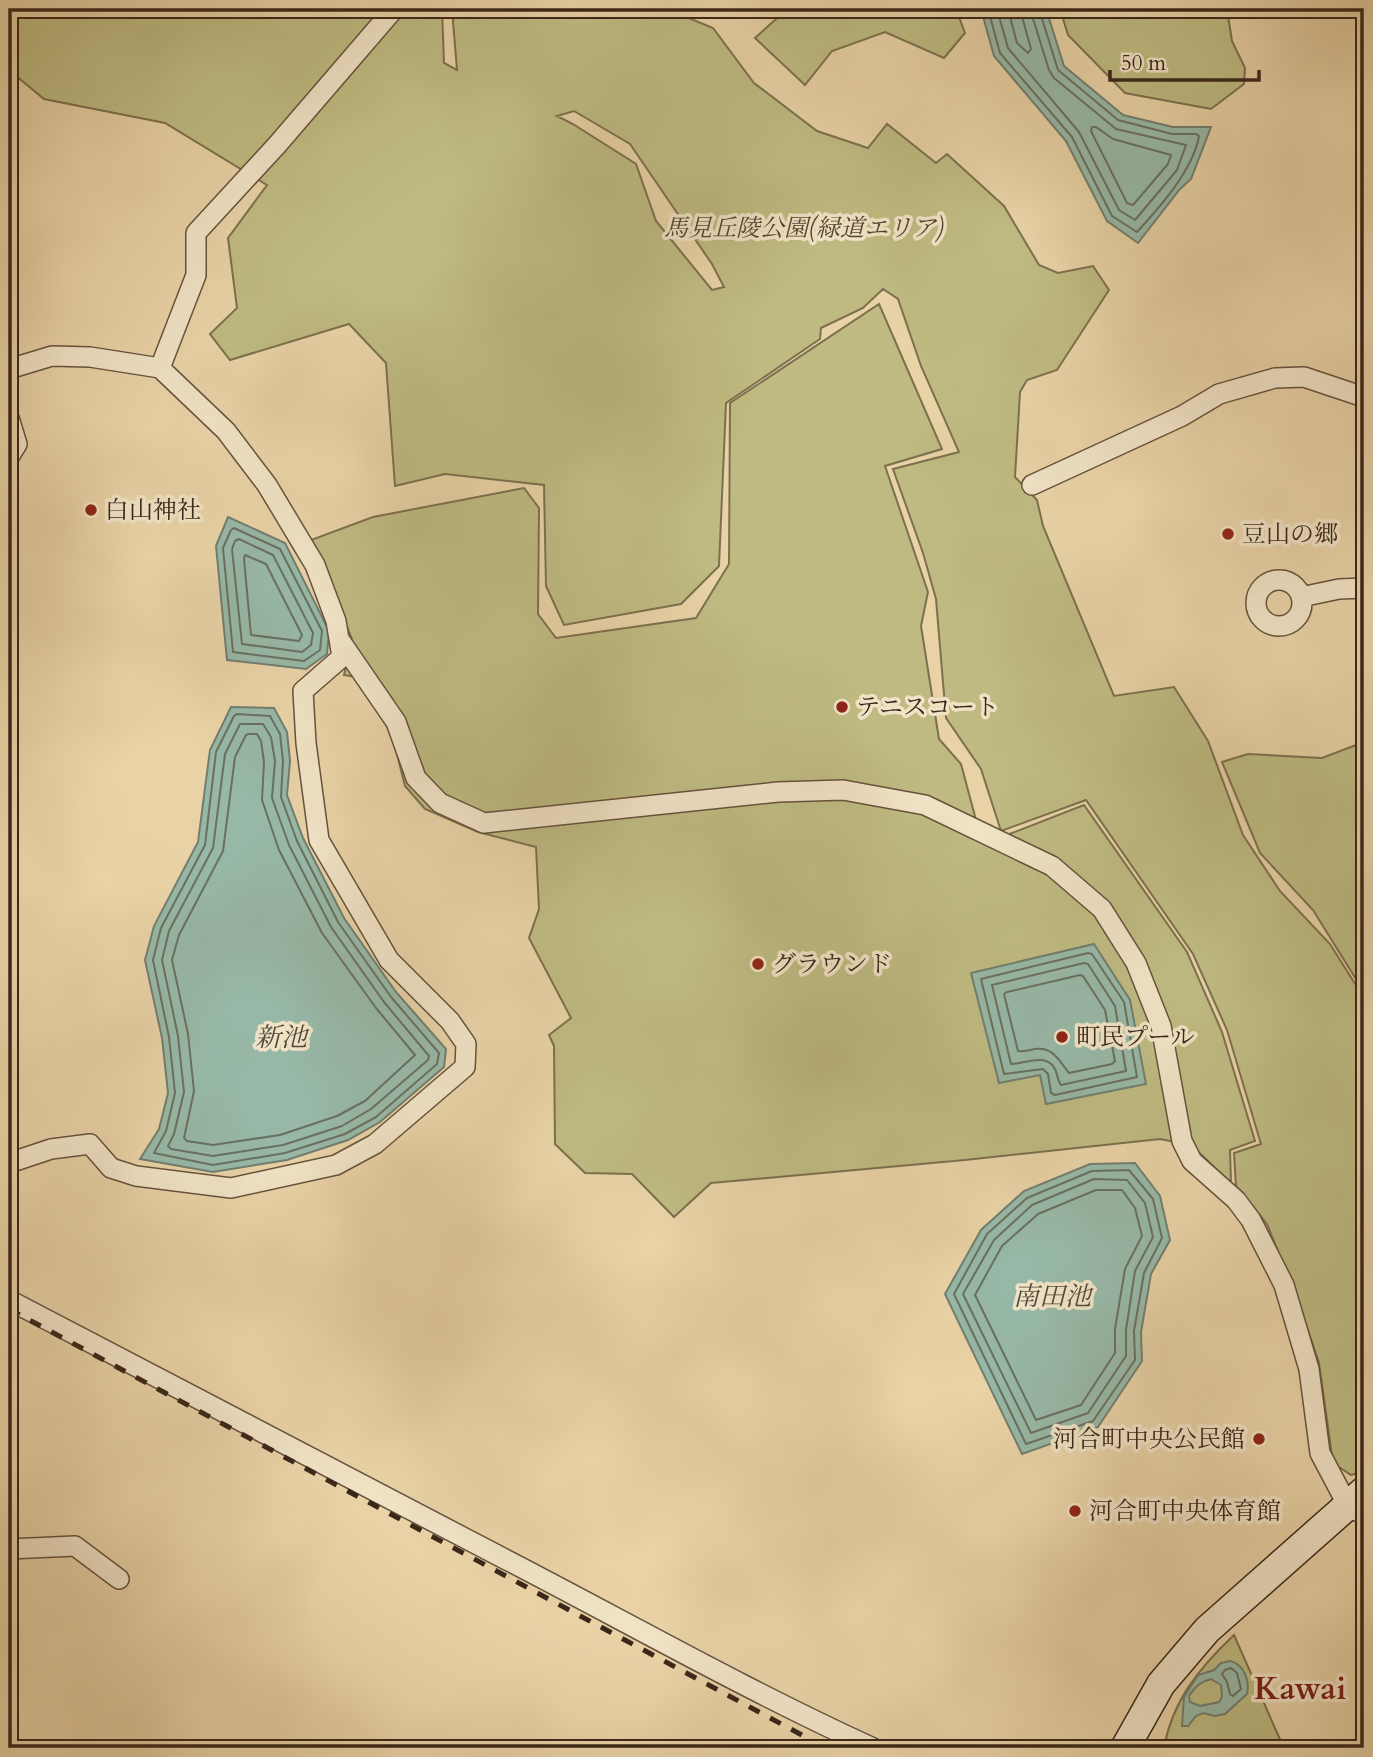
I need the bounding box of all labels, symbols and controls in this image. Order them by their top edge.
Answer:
scale bar [1110,38,1259,82]
text: 50 m [1121,49,1166,78]
park label: 馬見丘陵公園(緑道エリア) [664,212,944,245]
place label: 白山神社 [105,494,201,527]
marker: 白山神社 [83,502,99,518]
place label: 豆山の郷 [1242,518,1338,551]
marker: 豆山の郷 [1220,526,1236,542]
place label: テニスコート [856,691,999,724]
marker: テニスコート [834,699,850,715]
place label: グラウンド [772,948,892,981]
marker: グラウンド [750,956,766,972]
water label: 新池 [255,1020,310,1055]
place label: 町民プール [1076,1021,1195,1054]
marker: 町民プール [1054,1029,1070,1045]
water label: 南田池 [1013,1279,1094,1314]
place label: 河合町中央公民館 [1053,1423,1245,1456]
marker: 河合町中央公民館 [1251,1431,1267,1447]
place label: 河合町中央体育館 [1089,1495,1281,1528]
marker: 河合町中央体育館 [1067,1503,1083,1519]
district label: Kawai [1254,1667,1346,1711]

